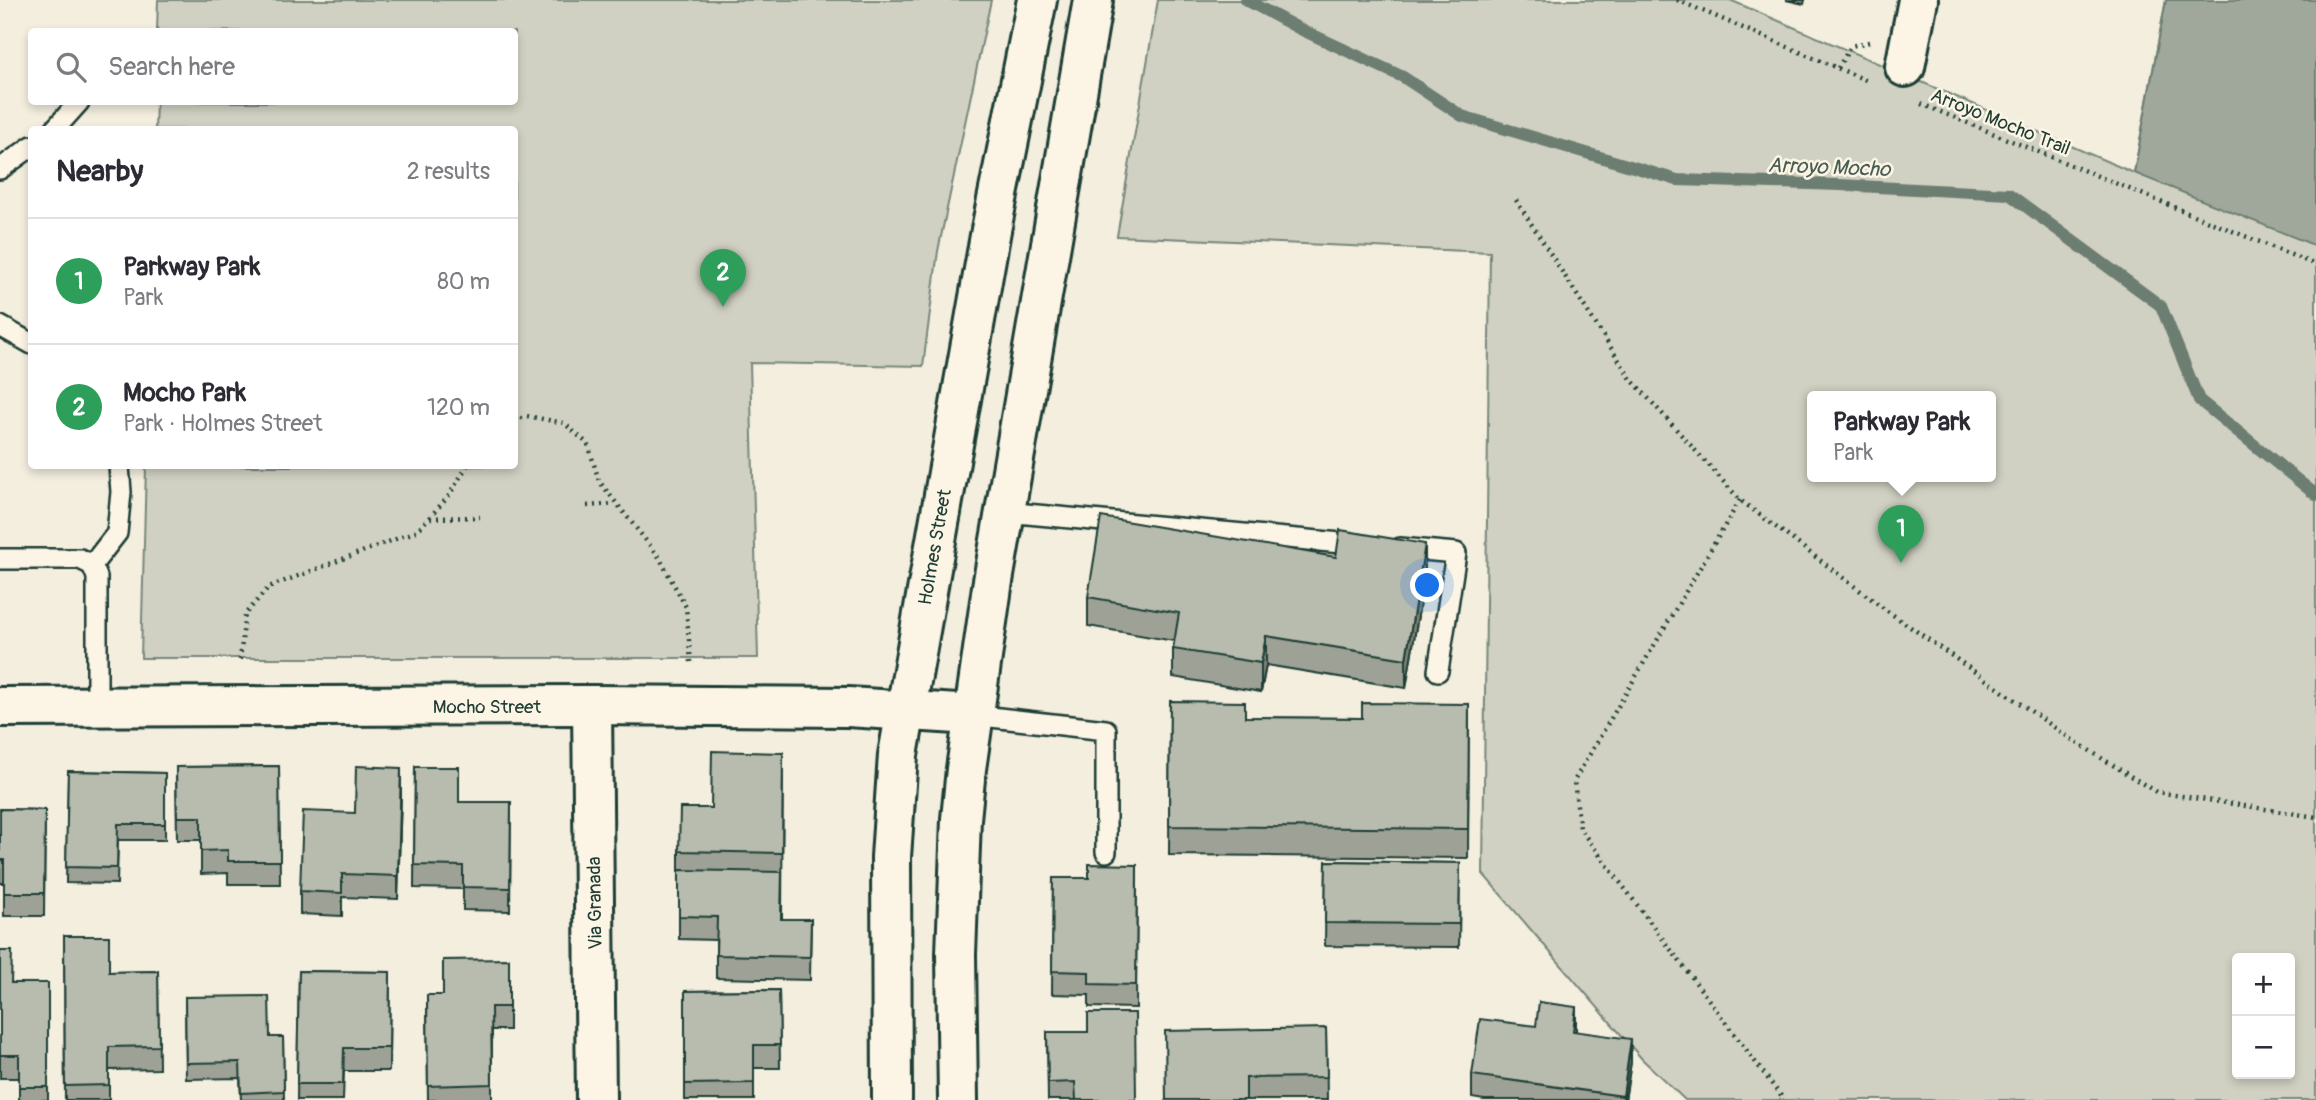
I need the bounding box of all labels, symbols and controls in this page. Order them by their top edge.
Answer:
search box [28,28,518,105]
icon: search [52,48,90,86]
text: Search here [108,51,235,83]
street label: Arroyo Mocho Trail [1927,83,2074,161]
water label: Arroyo Mocho [1767,152,1892,183]
text: Nearby [56,153,143,190]
text: 2 results [407,157,490,186]
pin: 2 [700,249,746,307]
text: Parkway Park [123,251,260,283]
text: 1 [75,267,84,296]
text: 80 m [437,267,490,296]
text: Park [123,283,163,312]
text: Mocho Park [123,377,246,409]
popup [1807,391,1996,482]
text: 2 [73,393,85,422]
text: 120 m [427,393,490,422]
text: Parkway Park [1833,406,1970,438]
text: Park · Holmes Street [123,409,322,438]
text: Park [1833,438,1873,467]
street label: Holmes Street [913,487,957,607]
pin: 1 [1878,505,1924,563]
your location [1410,568,1444,602]
street label: Mocho Street [433,695,541,719]
street label: Via Granada [582,856,608,950]
map controls [2232,953,2295,1079]
button: + [2232,953,2295,1016]
button: − [2232,1016,2295,1079]

